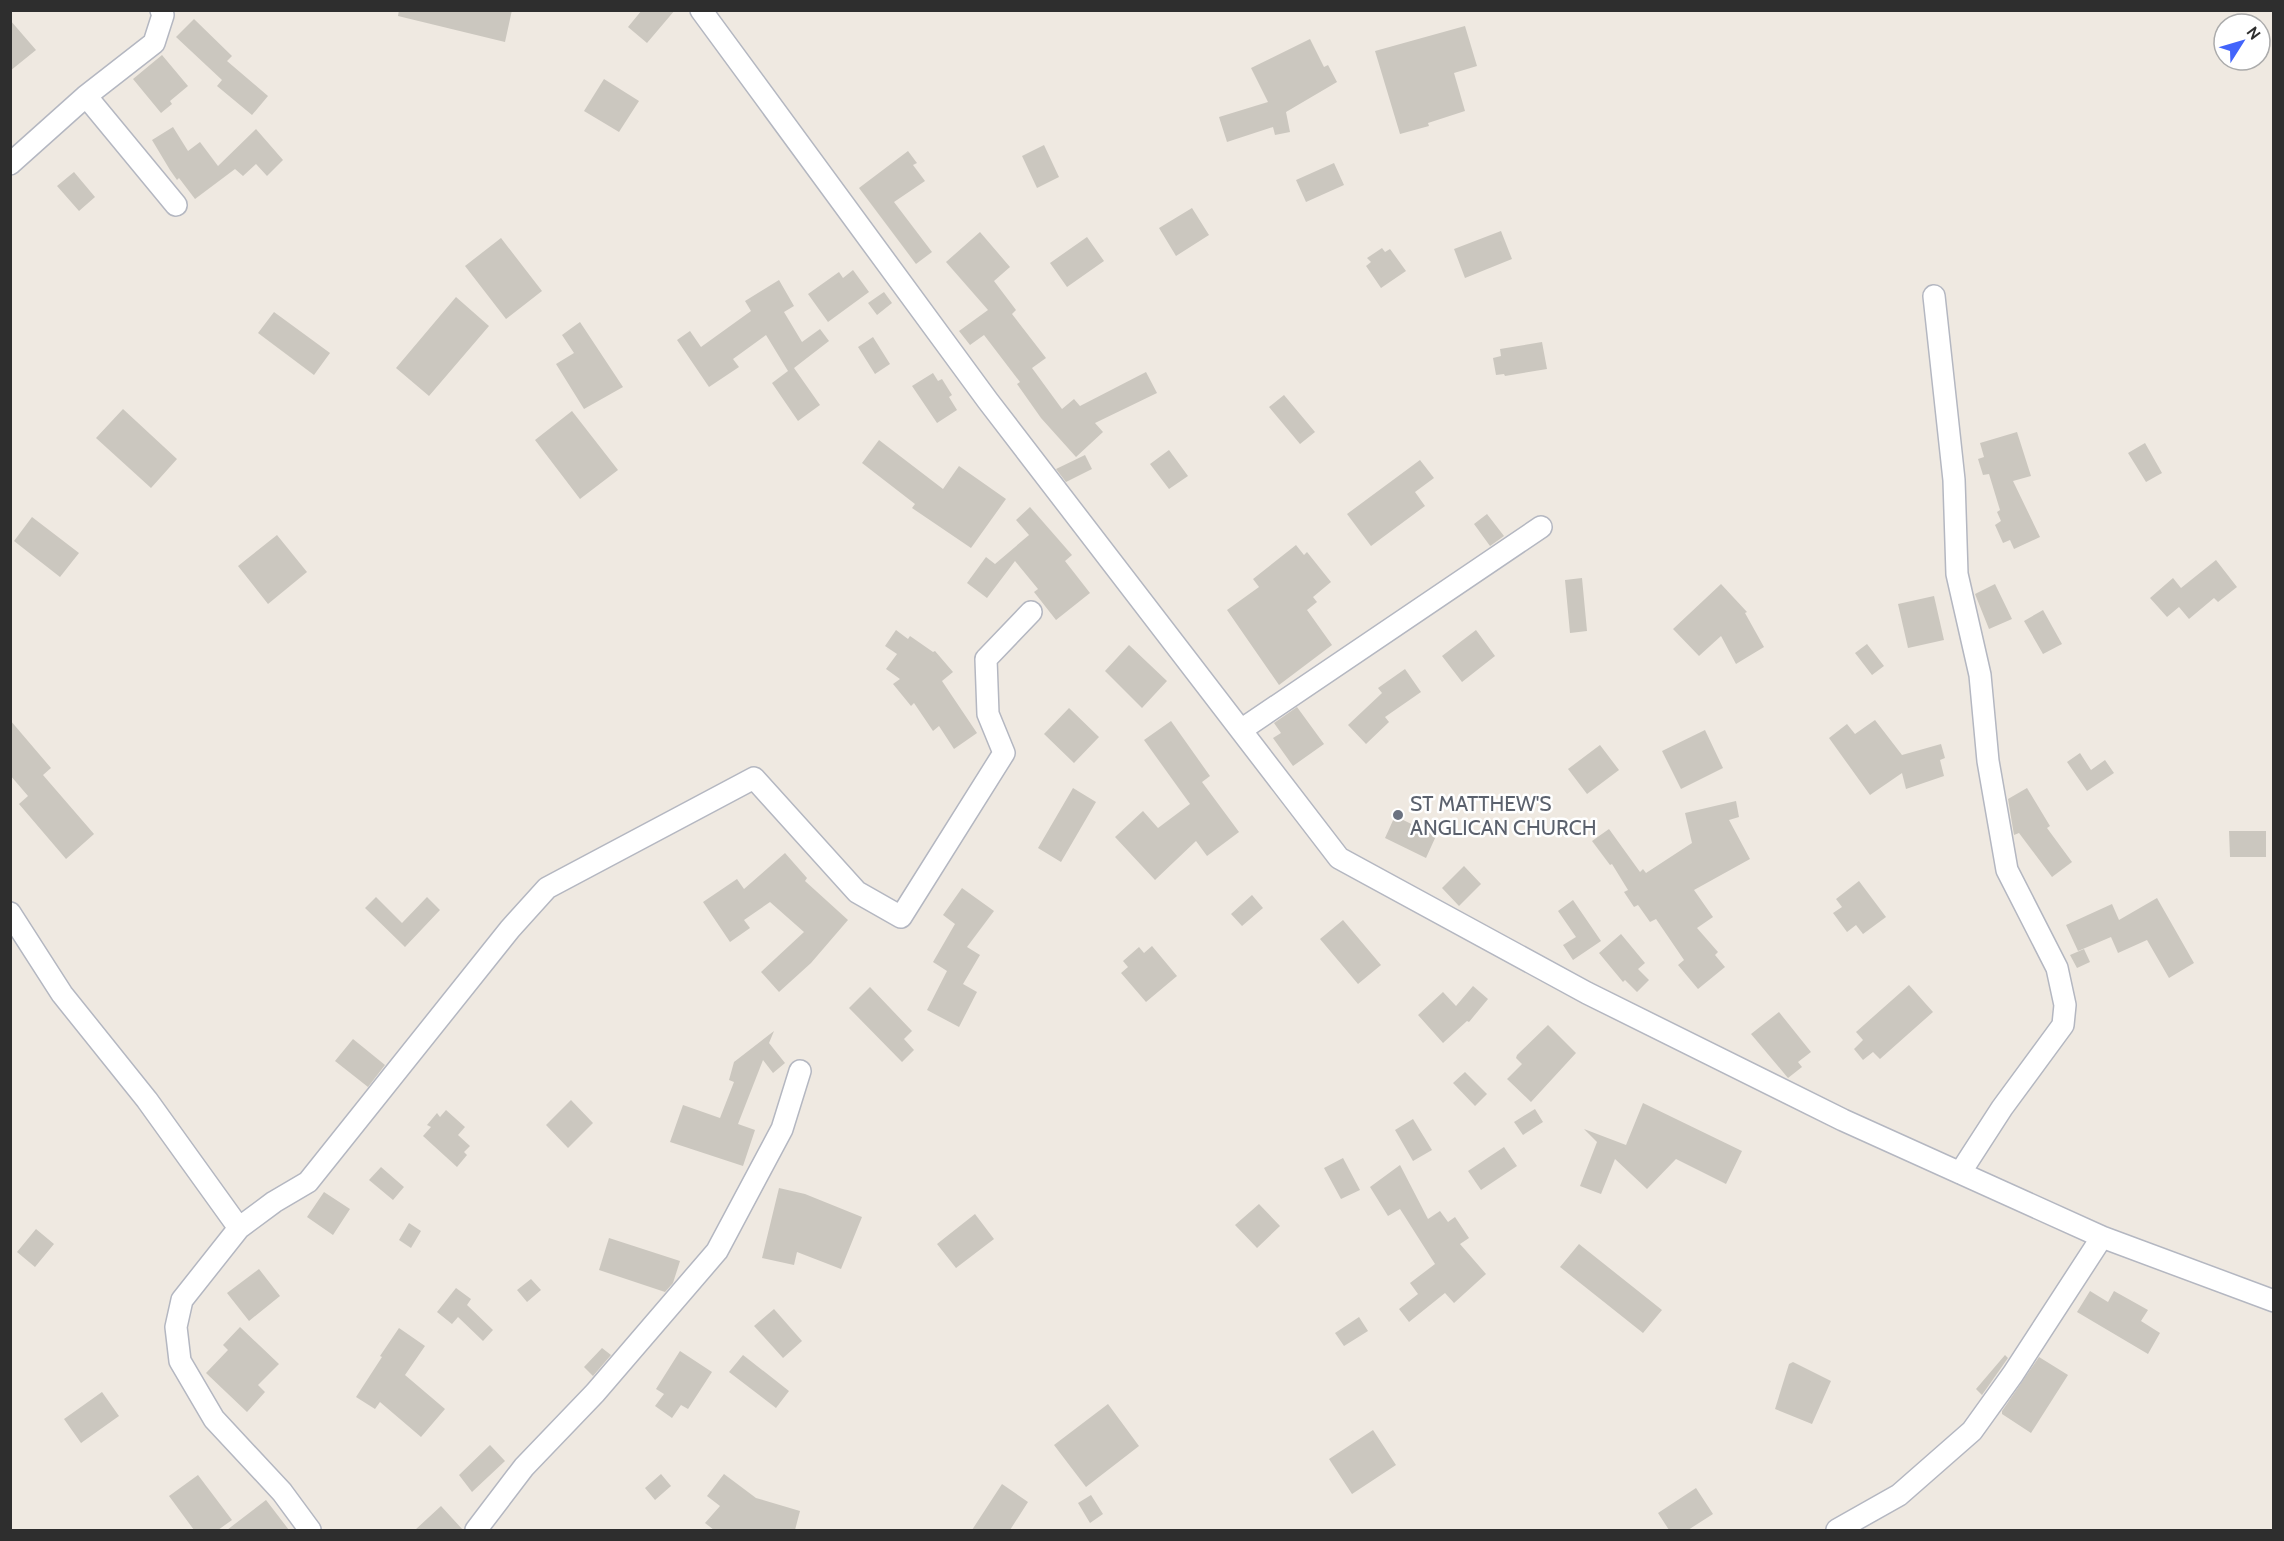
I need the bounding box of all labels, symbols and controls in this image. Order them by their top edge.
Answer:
north arrow [2212,12,2272,72]
text: N [2243,23,2265,44]
place label: ST MATTHEW'S ANGLICAN CHURCH [1410,791,1596,840]
marker: ST MATTHEW'S ANGLICAN CHURCH [1391,808,1405,822]

